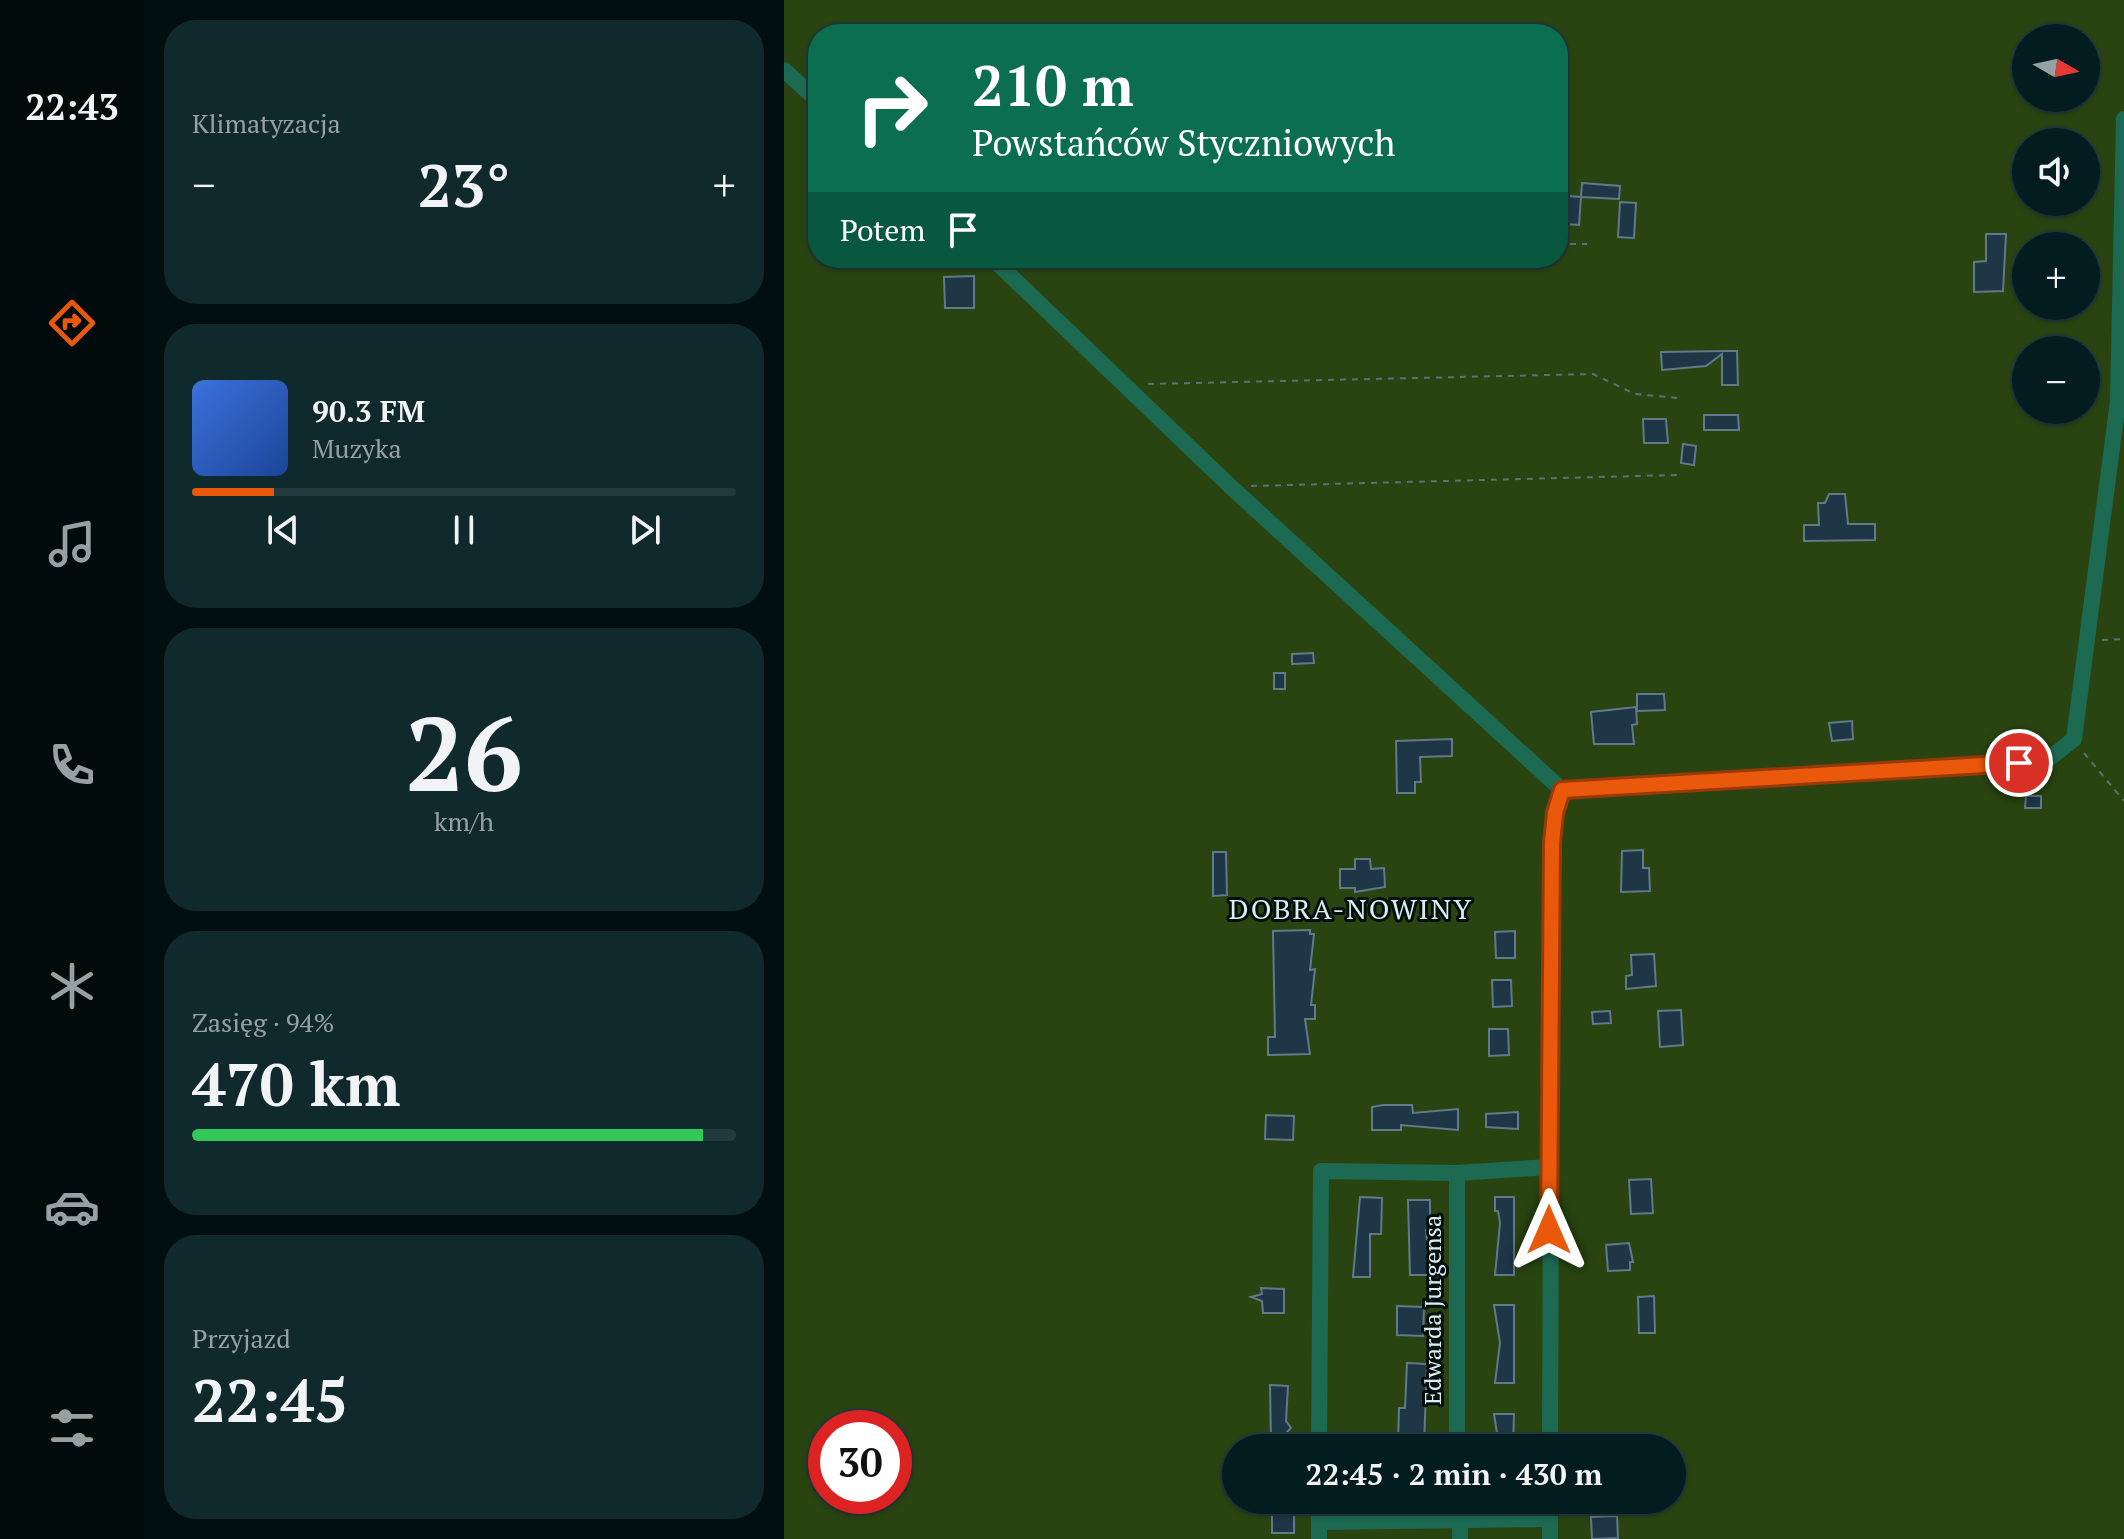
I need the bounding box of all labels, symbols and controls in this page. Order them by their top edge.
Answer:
north arrow [2012,24,2100,112]
map controls [2012,24,2100,424]
text: 210 m [972,48,1134,122]
icon: right [840,56,944,160]
text: 22:43 [25,83,119,130]
text: Klimatyzacja [192,106,341,140]
text: Powstańców Styczniowych [972,119,1395,166]
button: sound [2012,128,2100,216]
text: 23° [418,145,510,224]
text: − [192,155,215,214]
text: + [713,155,736,214]
icon: arrive [941,208,985,252]
text: Potem [840,210,925,250]
button: + [2012,232,2100,320]
icon: directions [44,295,100,351]
button: − [2012,336,2100,424]
text: 90.3 FM [312,391,425,431]
text: Muzyka [312,431,402,465]
icon: previous [261,508,305,552]
icon: pause [442,508,486,552]
icon: next [623,508,667,552]
icon: music [44,516,100,572]
text: 26 [405,683,523,821]
pin [1985,729,2053,797]
icon: phone [44,737,100,793]
icon: arrive [1997,741,2041,785]
text: km/h [434,804,494,838]
district label: DOBRA-NOWINY [1229,890,1473,927]
icon: climate [44,958,100,1014]
text: Zasięg · 94% [192,1005,334,1039]
text: 470 km [192,1044,400,1123]
icon: car [44,1179,100,1235]
position arrow [1507,1188,1591,1272]
street label: Edwarda Jurgensa [1416,1215,1448,1405]
text: Przyjazd [192,1321,291,1355]
text: 22:45 [192,1360,348,1439]
icon: filters [44,1400,100,1456]
speed limit sign: 30 [808,1410,912,1514]
text: 22:45 · 2 min · 430 m [1306,1454,1602,1494]

